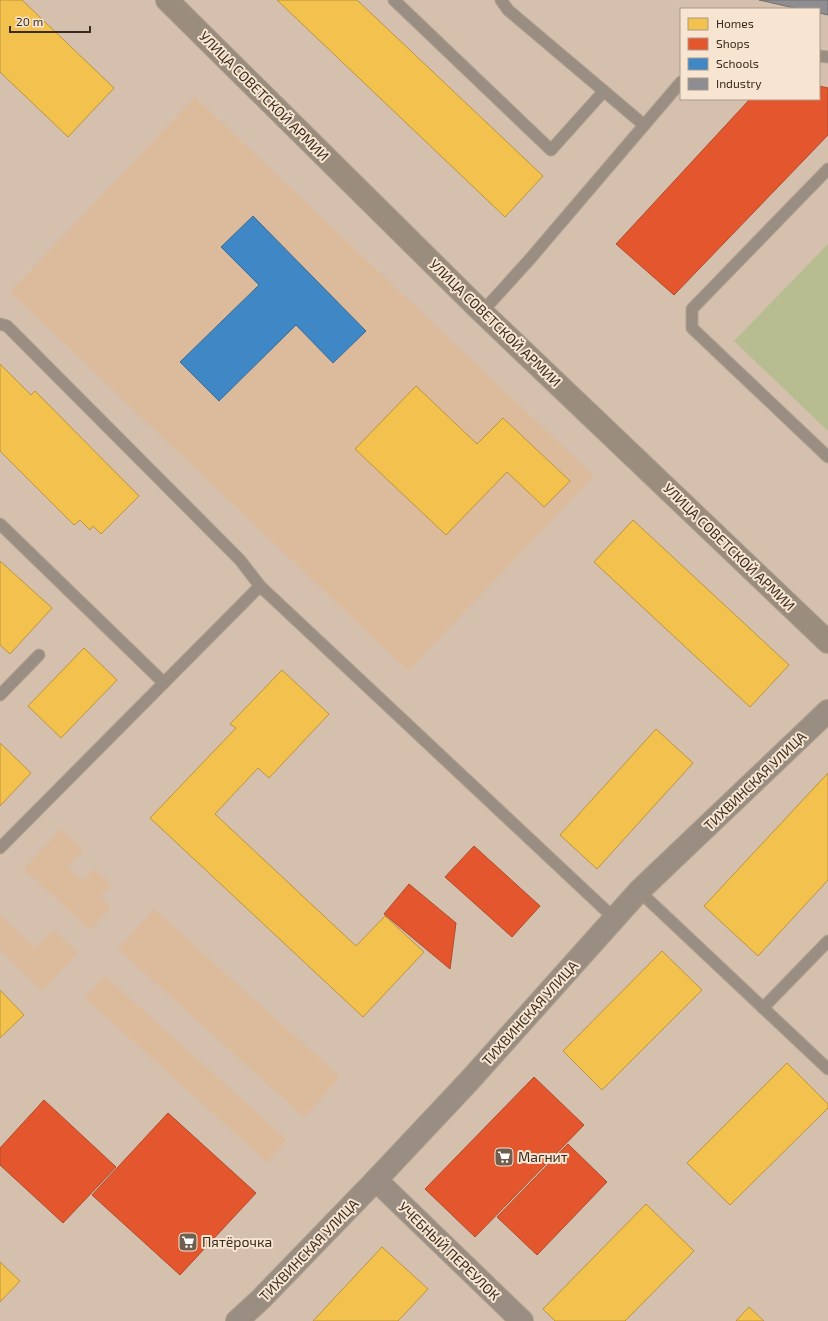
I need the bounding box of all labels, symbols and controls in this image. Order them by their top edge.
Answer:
scale bar [10,8,90,34]
legend [680,8,820,100]
text: 20 m [16,14,43,28]
text: Homes [716,16,754,30]
street label: УЛИЦА СОВЕТСКОЙ АРМИИ [196,27,333,164]
text: Shops [716,36,750,50]
text: Schools [716,56,759,70]
text: Industry [716,76,762,90]
street label: УЛИЦА СОВЕТСКОЙ АРМИИ [426,255,565,390]
street label: УЛИЦА СОВЕТСКОЙ АРМИИ [660,479,799,614]
street label: ТИХВИНСКАЯ УЛИЦА [700,727,809,834]
street label: ТИХВИНСКАЯ УЛИЦА [478,956,581,1069]
supermarket icon: Магнит [493,1146,515,1168]
place label: Магнит [518,1148,568,1165]
street label: ТИХВИНСКАЯ УЛИЦА [256,1195,362,1304]
street label: УЧЕБНЫЙ ПЕРЕУЛОК [395,1198,504,1303]
supermarket icon: Пятёрочка [177,1231,199,1253]
place label: Пятёрочка [202,1233,272,1250]

